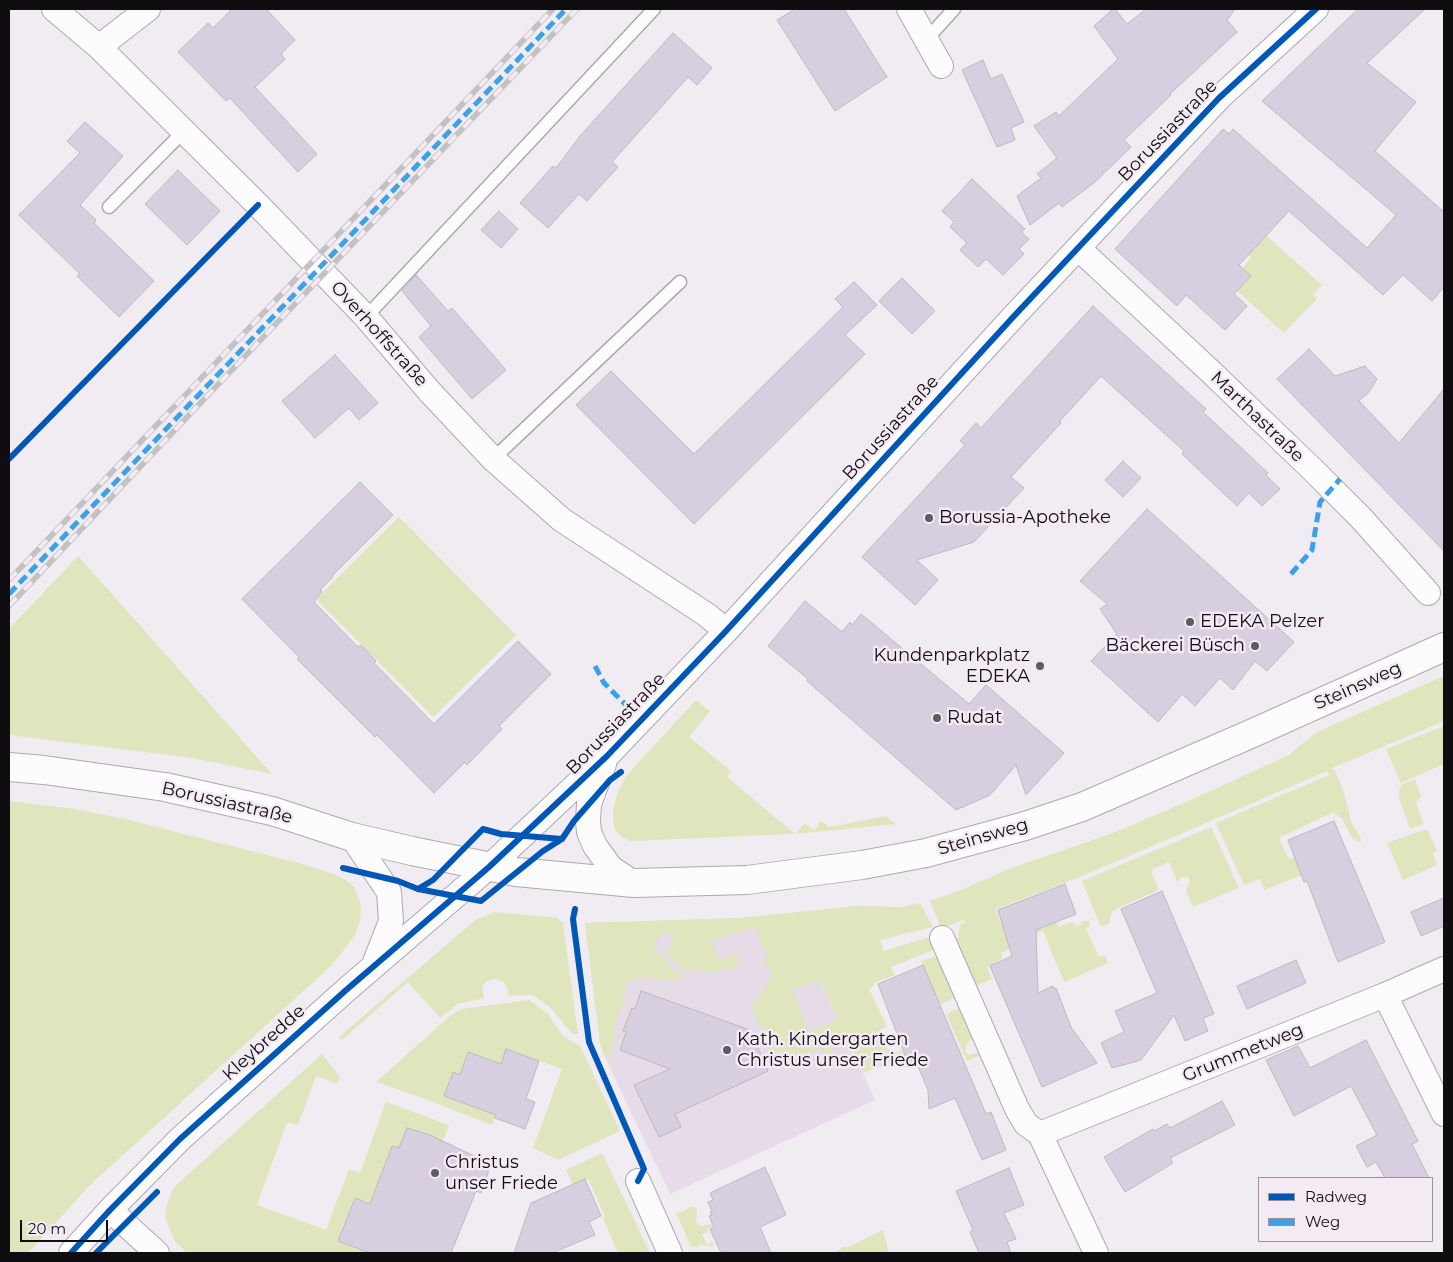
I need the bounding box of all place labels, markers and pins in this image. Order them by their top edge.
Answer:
place label: Borussia-Apotheke [939,507,1111,529]
marker: Borussia-Apotheke [923,512,935,524]
place label: EDEKA Pelzer [1200,611,1324,633]
marker: EDEKA Pelzer [1184,616,1196,628]
place label: Bäckerei Büsch [1106,635,1245,657]
marker: Bäckerei Büsch [1249,640,1261,652]
place label: Kundenparkplatz EDEKA [873,645,1030,688]
marker: Kundenparkplatz EDEKA [1034,660,1046,672]
place label: Rudat [947,707,1002,729]
marker: Rudat [931,712,943,724]
place label: Kath. Kindergarten Christus unser Friede [737,1029,928,1072]
marker: Kath. Kindergarten Christus unser Friede [721,1044,733,1056]
place label: Christus unser Friede [445,1152,558,1194]
marker: Christus unser Friede [429,1167,441,1179]

